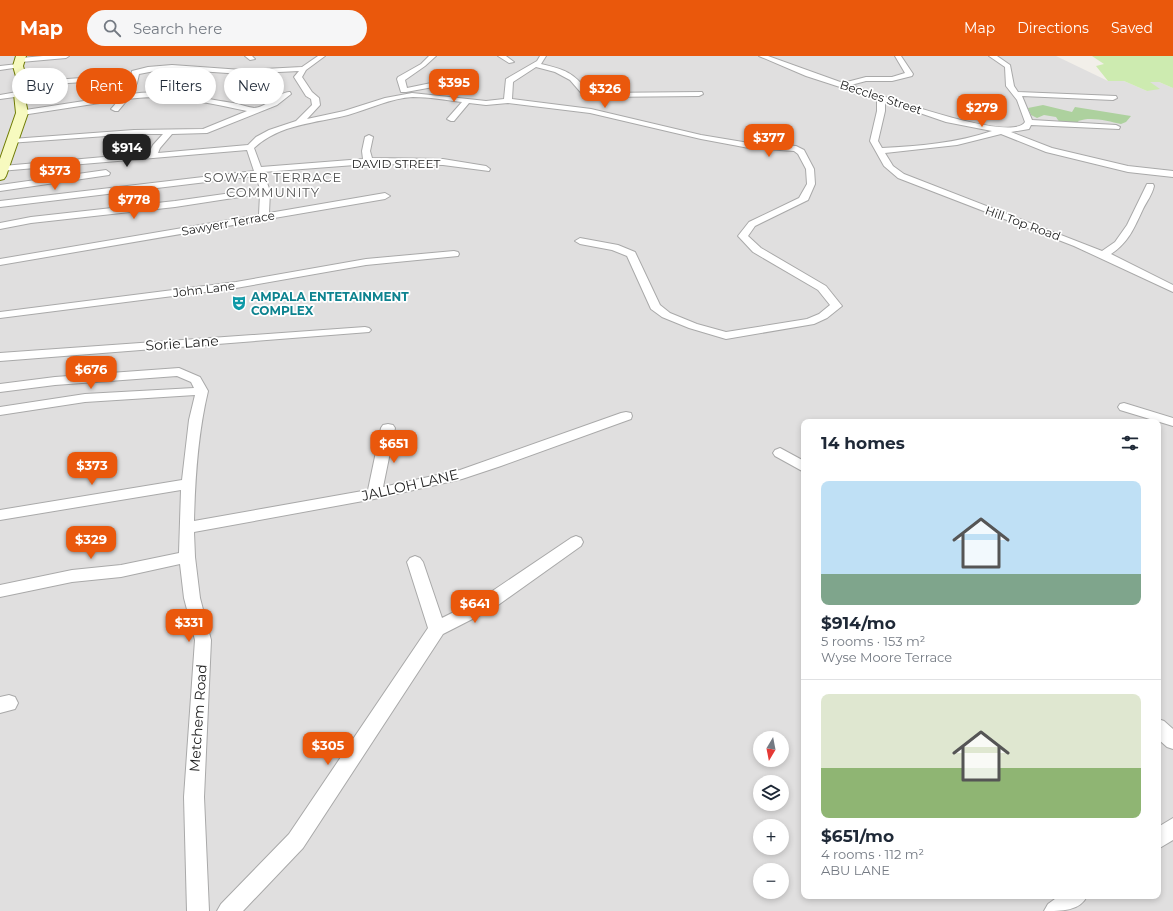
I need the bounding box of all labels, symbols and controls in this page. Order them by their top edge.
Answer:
search box [87,10,367,46]
text: Map [20,17,63,40]
icon: search [101,17,123,39]
text: Search here [133,19,222,38]
text: Map [964,19,995,37]
text: Directions [1017,19,1089,37]
text: Saved [1111,19,1153,37]
chip: Buy [12,68,68,104]
chip: Rent [76,68,137,104]
chip: Filters [145,68,216,104]
chip: New [224,68,284,104]
pin: $395 [430,69,478,103]
text: $395 [438,74,470,90]
pin: $326 [581,75,629,109]
street label: Beccles Street [838,77,924,117]
text: $326 [589,80,621,96]
pin: $279 [958,94,1006,128]
text: $279 [966,99,998,115]
pin: $377 [745,124,793,158]
text: $377 [753,129,785,145]
pin: $914 [103,134,151,168]
text: $914 [112,139,142,155]
street label: DAVID STREET [352,156,440,171]
pin: $373 [31,157,79,191]
text: $373 [39,162,71,178]
district label: SOWYER TERRACE COMMUNITY [204,169,342,200]
pin: $778 [110,186,158,220]
text: $778 [118,191,150,207]
street label: Hill Top Road [983,202,1063,244]
street label: Sawyerr Terrace [180,207,276,239]
street label: John Lane [171,278,236,300]
place label: AMPALA ENTETAINMENT COMPLEX [250,289,409,318]
theatre icon: AMPALA ENTETAINMENT COMPLEX [230,294,248,312]
street label: Sorie Lane [145,331,219,355]
pin: $676 [67,356,115,390]
text: $676 [75,361,107,377]
pin: $651 [370,430,418,464]
icon: filters [1119,432,1141,454]
text: 14 homes [821,433,905,453]
text: $651 [379,435,409,451]
pin: $373 [68,452,116,486]
text: $373 [76,457,108,473]
street label: JALLOH LANE [359,465,460,505]
icon: home [945,507,1017,579]
pin: $329 [67,526,115,560]
text: $329 [75,531,107,547]
pin: $641 [451,590,499,624]
text: $641 [460,595,490,611]
pin: $331 [165,609,213,643]
text: $914/mo [821,613,896,633]
text: $331 [175,614,203,630]
text: 5 rooms · 153 m² [821,633,925,649]
text: Wyse Moore Terrace [821,649,952,665]
street label: Metchem Road [185,663,211,773]
icon: home [945,720,1017,792]
north arrow [753,731,789,767]
map controls [753,731,789,899]
pin: $305 [304,732,352,766]
text: $305 [312,737,344,753]
button: layers [753,775,789,811]
button: + [753,819,789,855]
text: $651/mo [821,826,894,846]
text: 4 rooms · 112 m² [821,846,924,862]
text: ABU LANE [821,862,890,878]
button: − [753,863,789,899]

